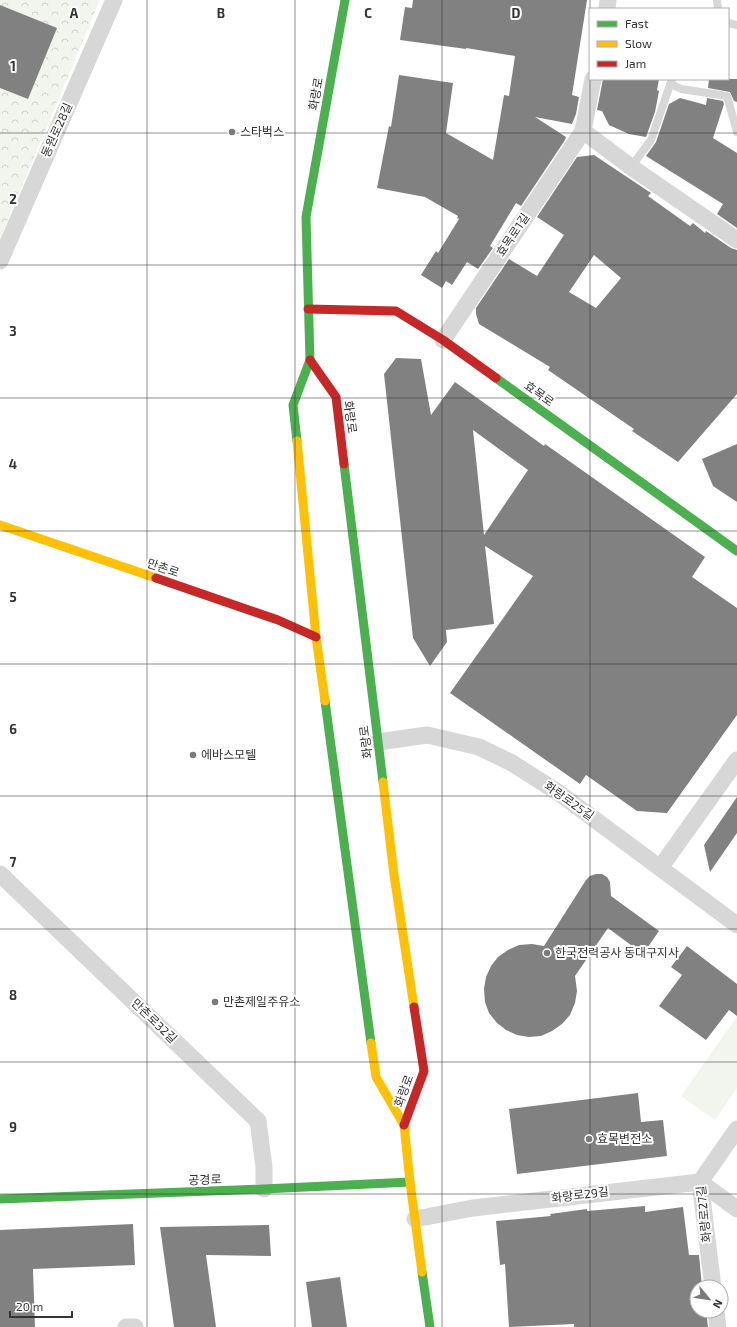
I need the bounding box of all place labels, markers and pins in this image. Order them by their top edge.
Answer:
place label: 스타벅스 [240,124,284,138]
marker: 스타벅스 [227,127,237,137]
place label: 에바스모텔 [201,747,256,761]
marker: 에바스모텔 [188,750,198,760]
place label: 한국전력공사 동대구지사 [555,945,679,959]
marker: 한국전력공사 동대구지사 [542,948,552,958]
place label: 만촌제일주유소 [223,994,300,1008]
marker: 만촌제일주유소 [210,997,220,1007]
place label: 효목변전소 [597,1131,652,1145]
marker: 효목변전소 [584,1134,594,1144]

